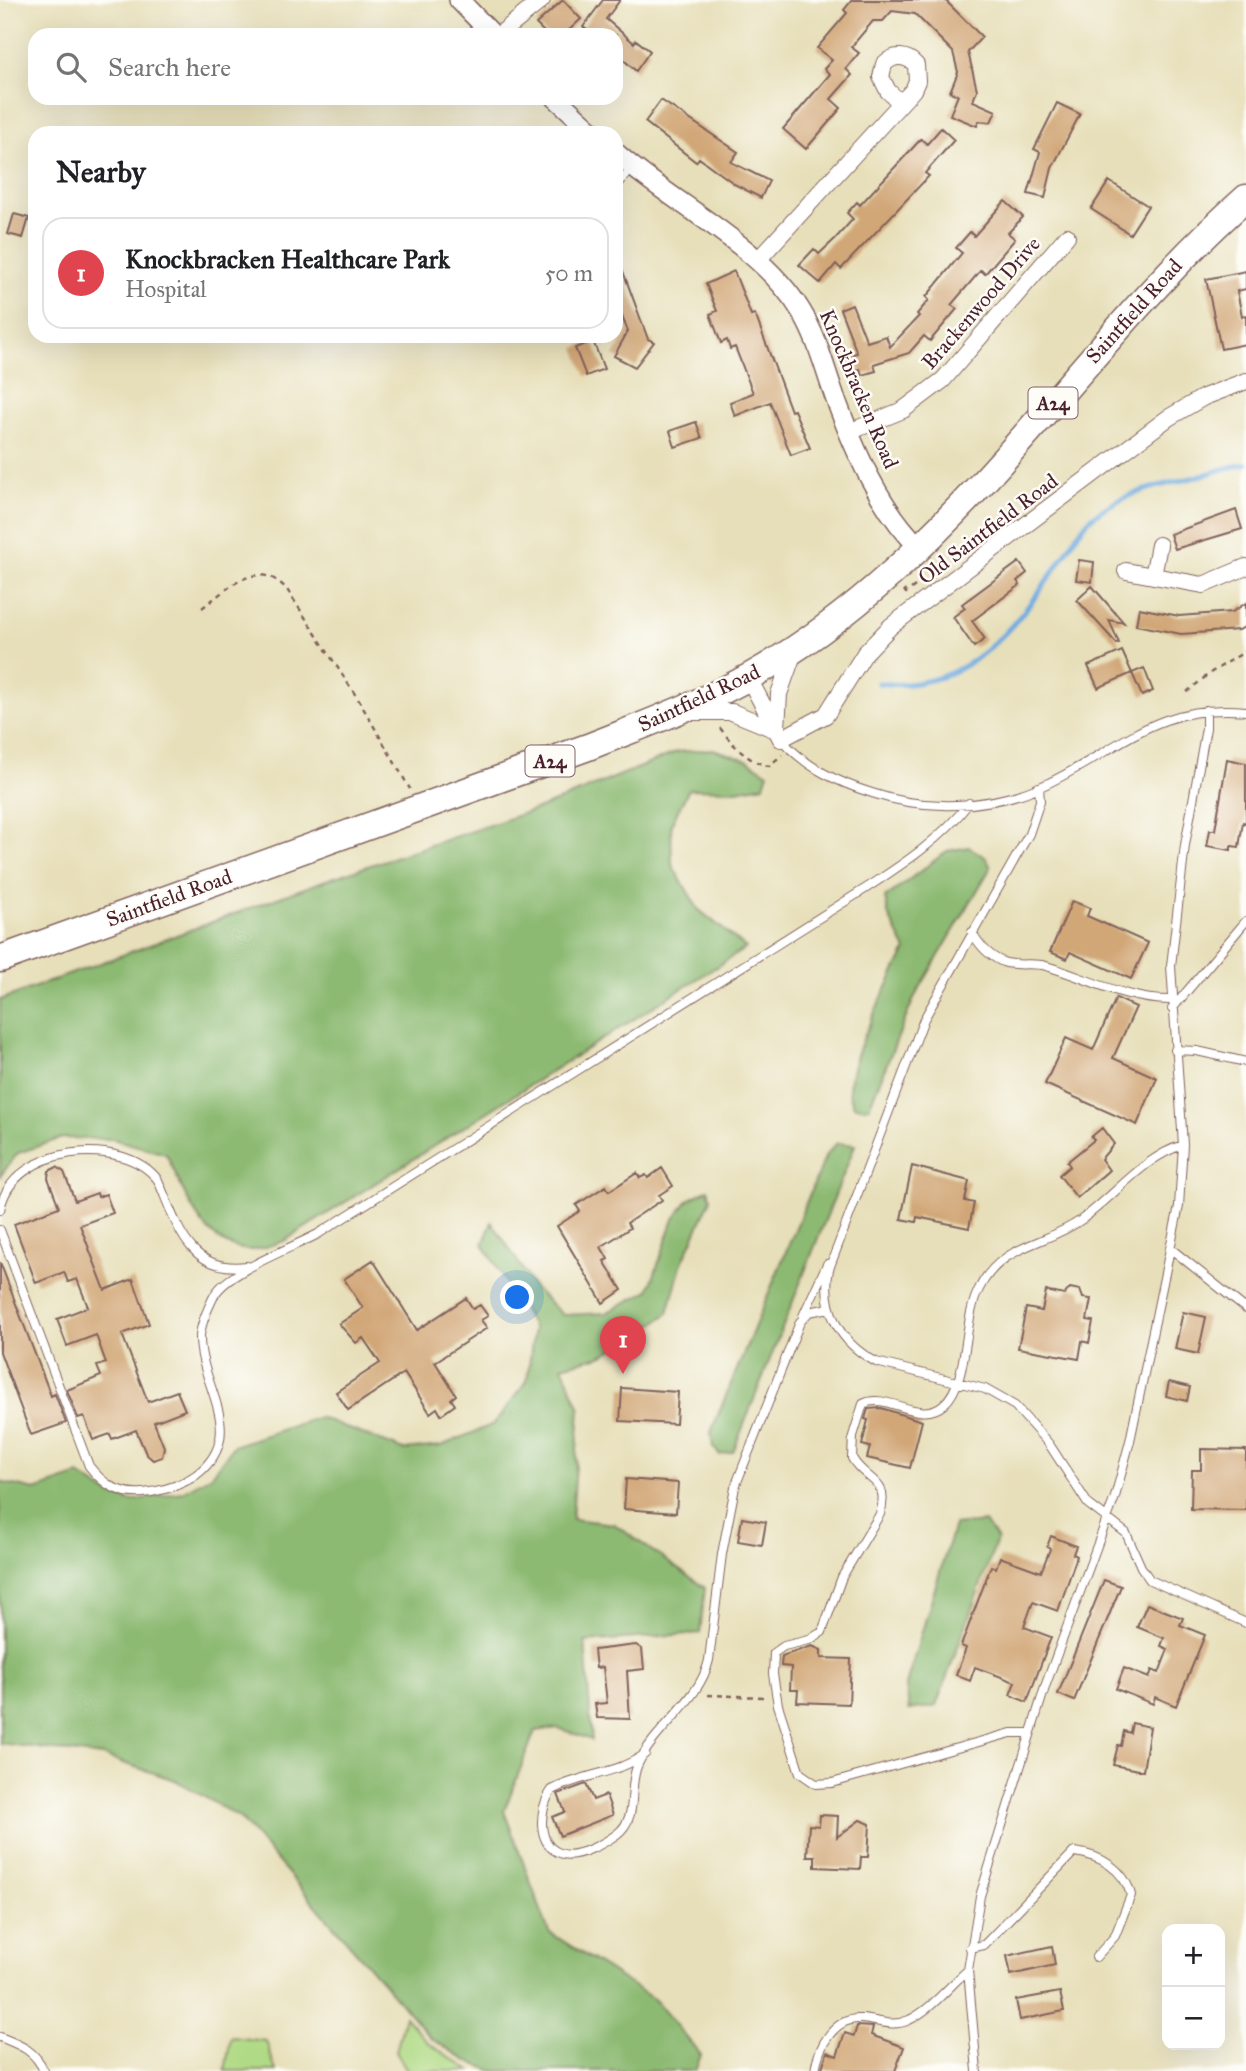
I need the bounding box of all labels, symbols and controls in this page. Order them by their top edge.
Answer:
search box [28,28,623,105]
icon: search [52,48,90,86]
text: Search here [108,51,231,83]
text: Nearby [56,154,146,190]
street label: Brackenwood Drive [916,231,1046,375]
text: Knockbracken Healthcare Park [125,243,450,275]
street label: Saintfield Road [1080,253,1188,369]
text: 1 [76,259,86,287]
text: 50 m [545,259,593,287]
text: Hospital [125,275,207,303]
street label: Knockbracken Road [814,306,904,473]
road number: A24 [1028,388,1078,418]
street label: Old Saintfield Road [913,468,1063,590]
street label: Saintfield Road [634,658,765,738]
road number: A24 [526,746,574,776]
street label: Saintfield Road [103,863,236,933]
your location [500,1280,534,1314]
pin: 1 [600,1316,646,1374]
map controls [1162,1924,1225,2050]
button: + [1162,1924,1225,1987]
button: − [1162,1987,1225,2050]

